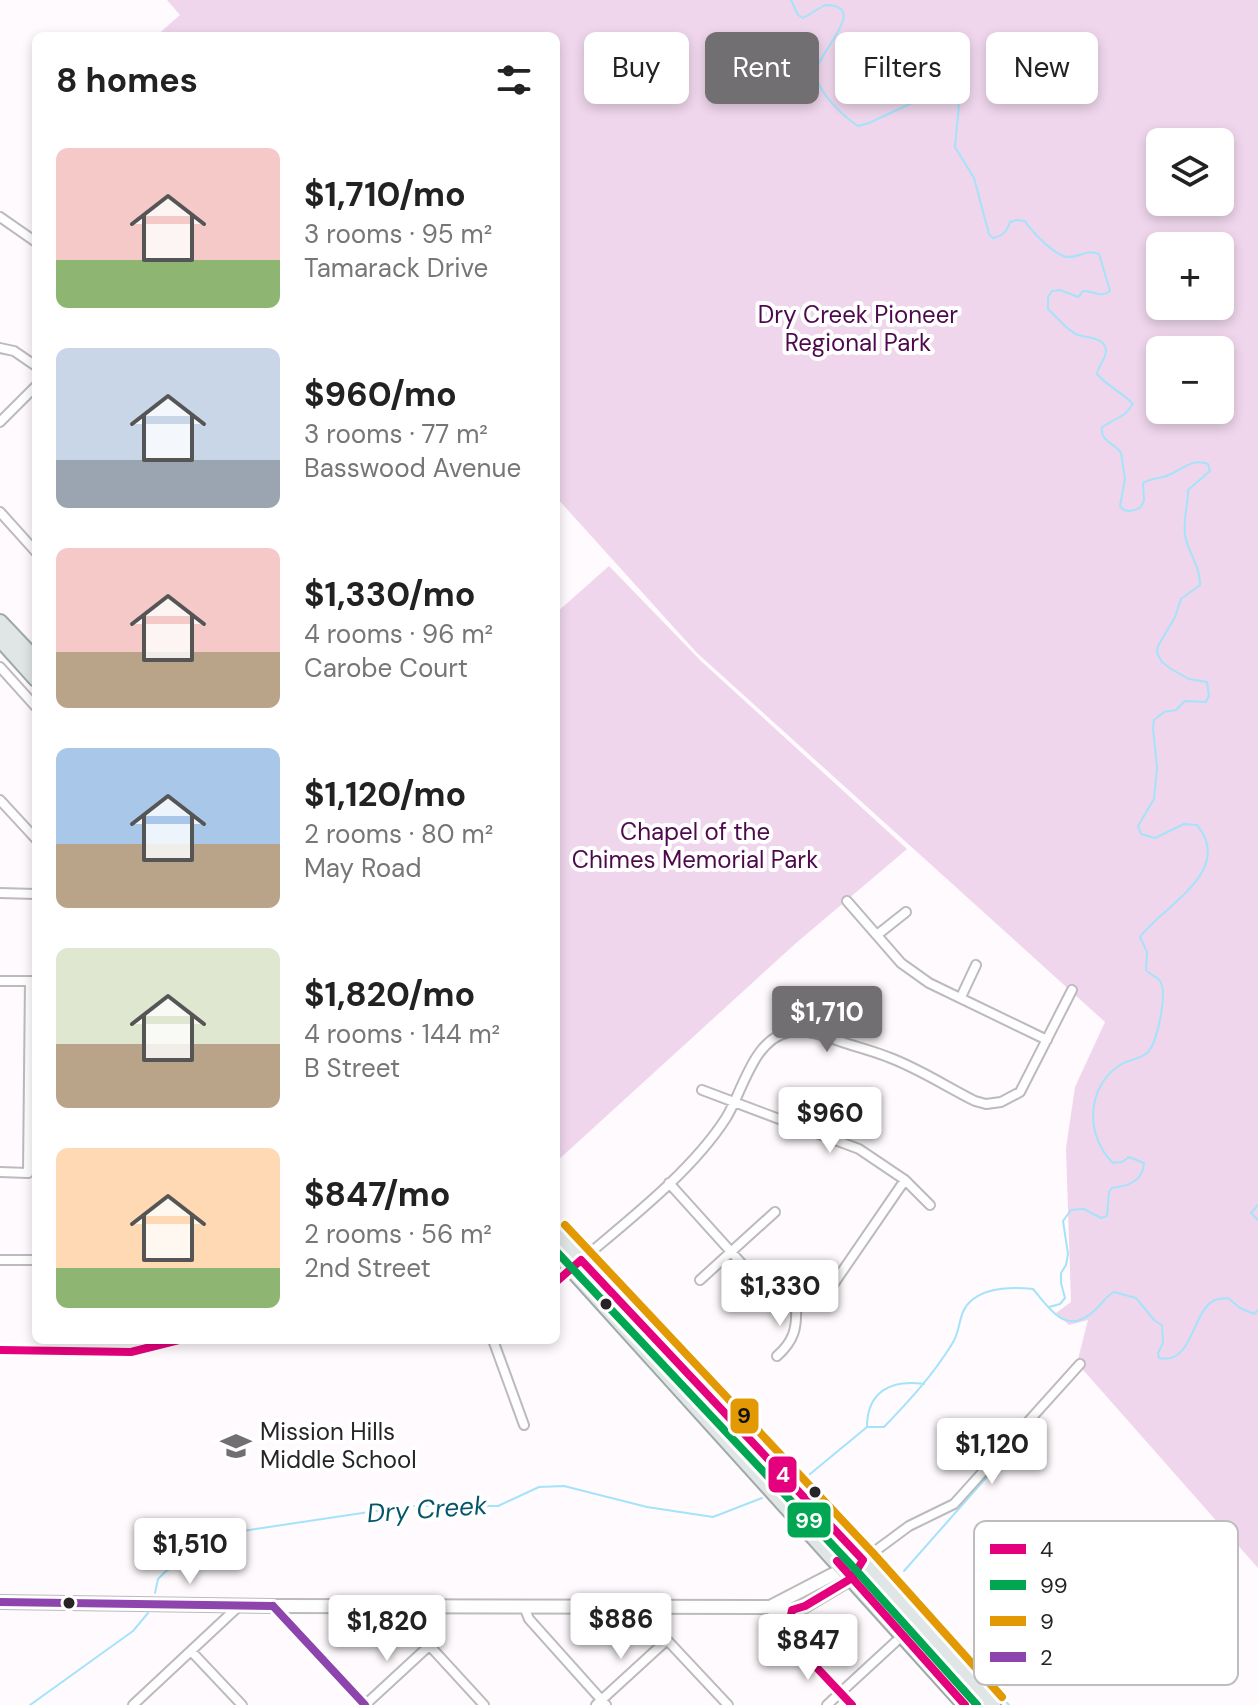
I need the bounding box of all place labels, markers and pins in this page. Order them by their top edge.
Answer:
pin: $1,710 [762,986,892,1054]
pin: $960 [783,1087,877,1155]
pin: $1,330 [715,1260,845,1328]
unlabelled marker [598,1296,614,1312]
place label: Mission Hills Middle School [260,1416,417,1475]
pin: $1,120 [927,1418,1057,1486]
school or university icon: Mission Hills Middle School [219,1429,253,1463]
unlabelled marker [807,1484,823,1500]
pin: $1,510 [125,1518,255,1586]
pin: $886 [574,1593,668,1661]
unlabelled marker [61,1595,77,1611]
pin: $1,820 [322,1595,452,1663]
pin: $847 [761,1614,855,1682]

